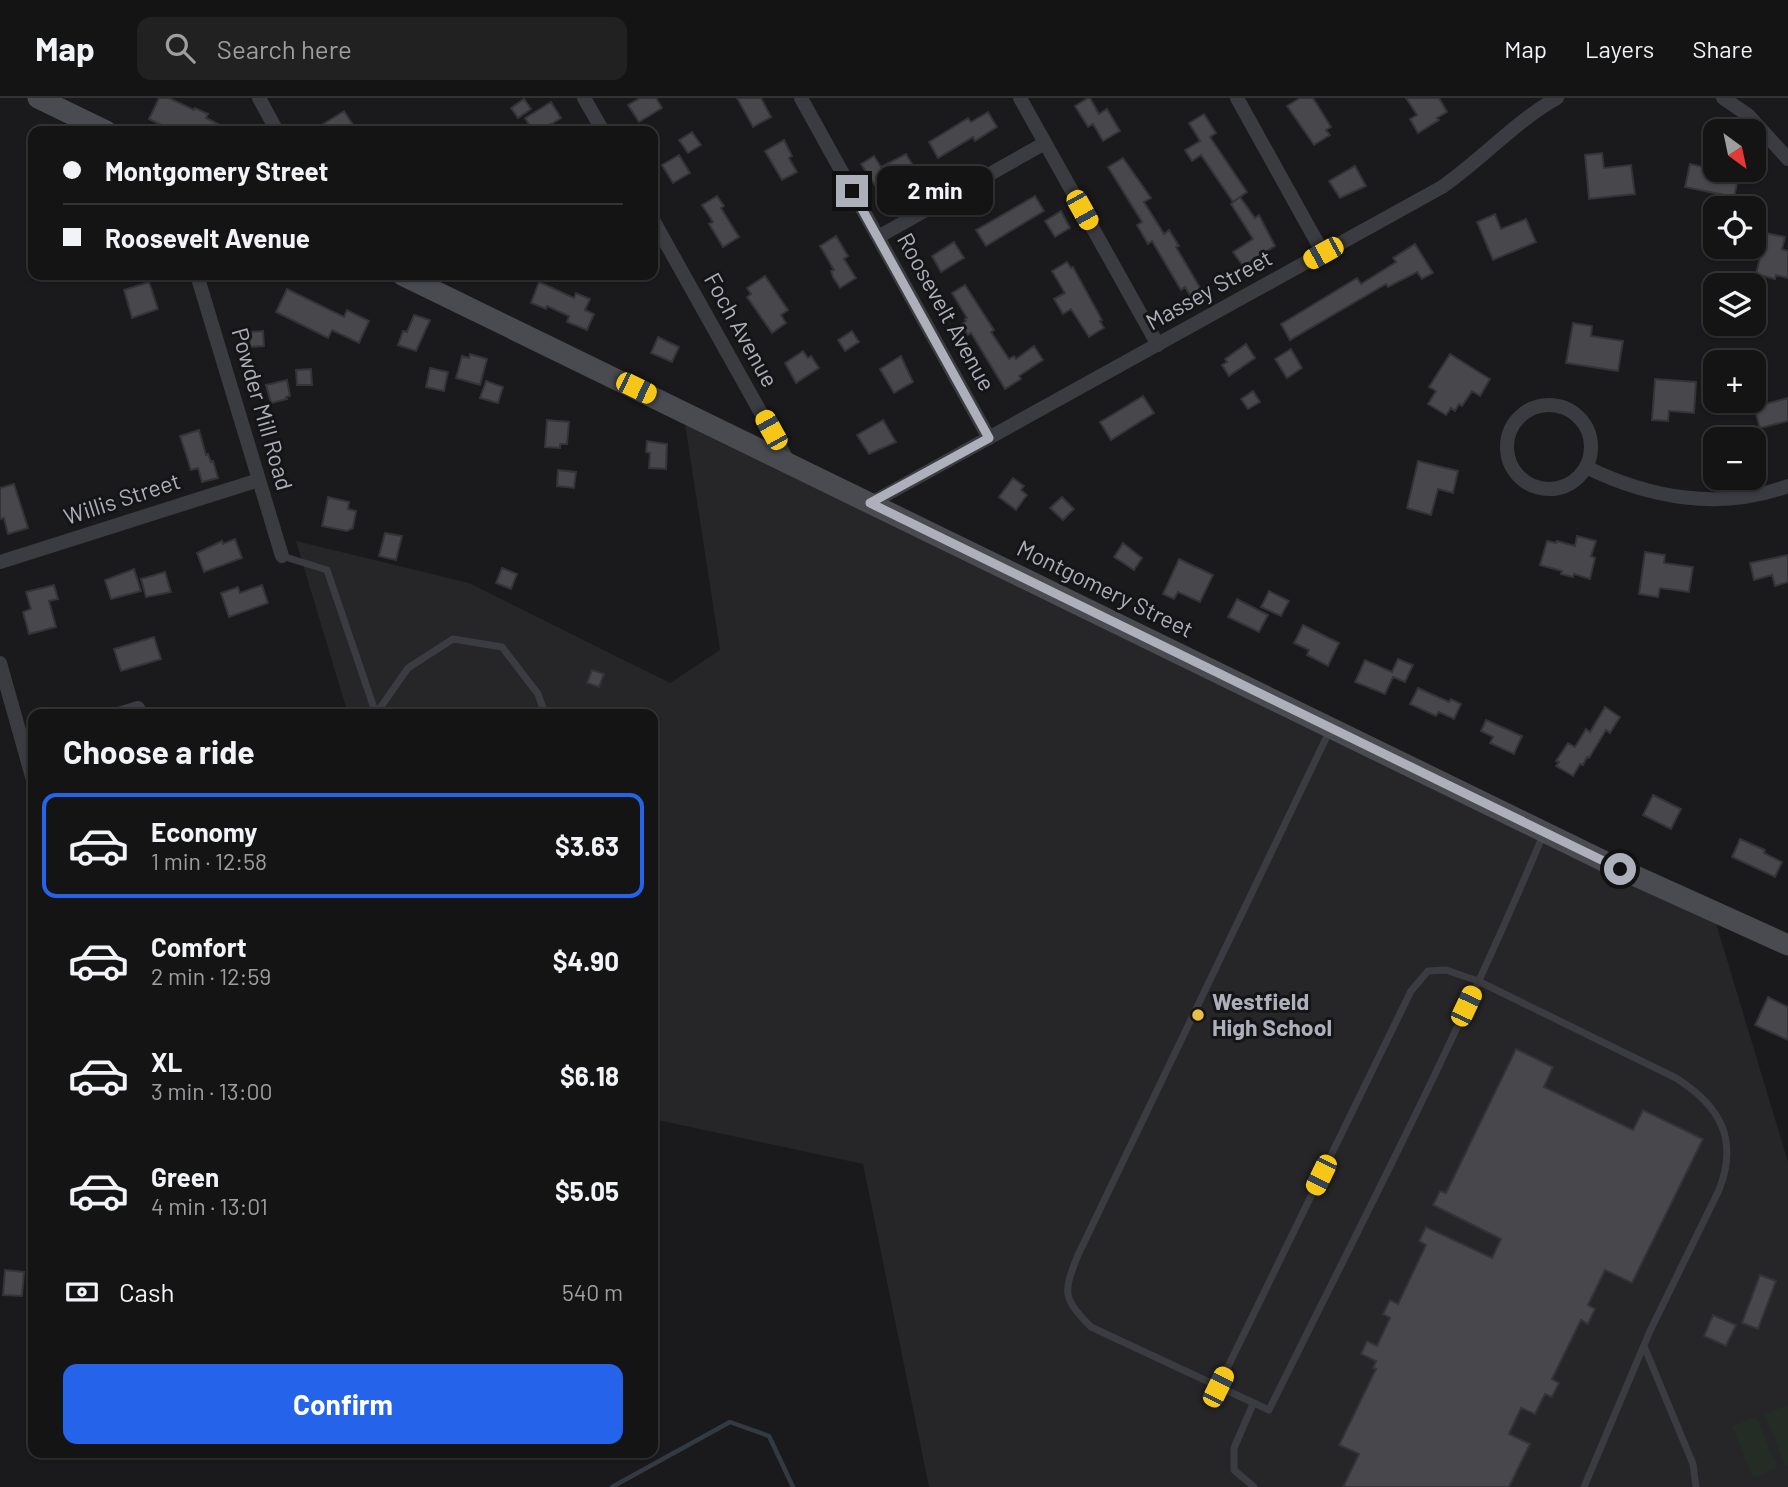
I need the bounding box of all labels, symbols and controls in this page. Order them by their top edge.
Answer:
search box [137,17,627,80]
text: Map [35,28,95,68]
icon: search [161,29,199,67]
text: Search here [217,33,352,64]
text: Map [1504,34,1547,63]
text: Layers [1585,34,1654,63]
text: Share [1692,34,1753,63]
north arrow [1703,119,1766,182]
map controls [1703,119,1766,490]
text: Montgomery Street [105,155,328,186]
callout: 2 min [876,166,992,216]
route end [836,175,868,207]
text: 2 min [907,176,963,204]
car [1063,187,1102,233]
button: locate [1703,196,1766,259]
text: Roosevelt Avenue [105,222,310,253]
street label: Roosevelt Avenue [892,228,1002,395]
car [1300,234,1347,272]
street label: Massey Street [1141,243,1276,335]
street label: Foch Avenue [699,267,785,392]
button: layers [1703,273,1766,336]
street label: Powder Mill Road [226,324,300,493]
button: + [1703,350,1766,413]
car [613,369,660,407]
car [752,407,791,453]
button: − [1703,427,1766,490]
street label: Willis Street [60,466,184,530]
street label: Montgomery Street [1013,533,1198,643]
text: Choose a ride [63,732,255,770]
icon: car [67,814,130,877]
text: Economy [151,816,257,847]
text: $3.63 [555,830,619,861]
text: 1 min · 12:58 [151,847,267,875]
route start [1604,853,1636,885]
icon: car [67,929,130,992]
text: Comfort [151,931,247,962]
text: $4.90 [553,945,619,976]
text: 2 min · 12:59 [151,962,271,990]
car [1448,983,1485,1029]
place label: Westfield High School [1212,987,1332,1041]
marker: Westfield High School [1190,1007,1206,1023]
icon: car [67,1044,130,1107]
text: XL [151,1046,182,1077]
text: $6.18 [560,1060,619,1091]
text: 3 min · 13:00 [151,1077,272,1105]
car [1303,1152,1340,1198]
icon: car [67,1159,130,1222]
text: Green [151,1161,219,1192]
text: $5.05 [555,1175,619,1206]
text: 4 min · 13:01 [151,1192,268,1220]
icon: cash [63,1273,101,1311]
text: Cash [119,1276,174,1307]
text: 540 m [562,1278,623,1306]
button: Confirm [63,1364,623,1444]
car [1200,1364,1237,1410]

